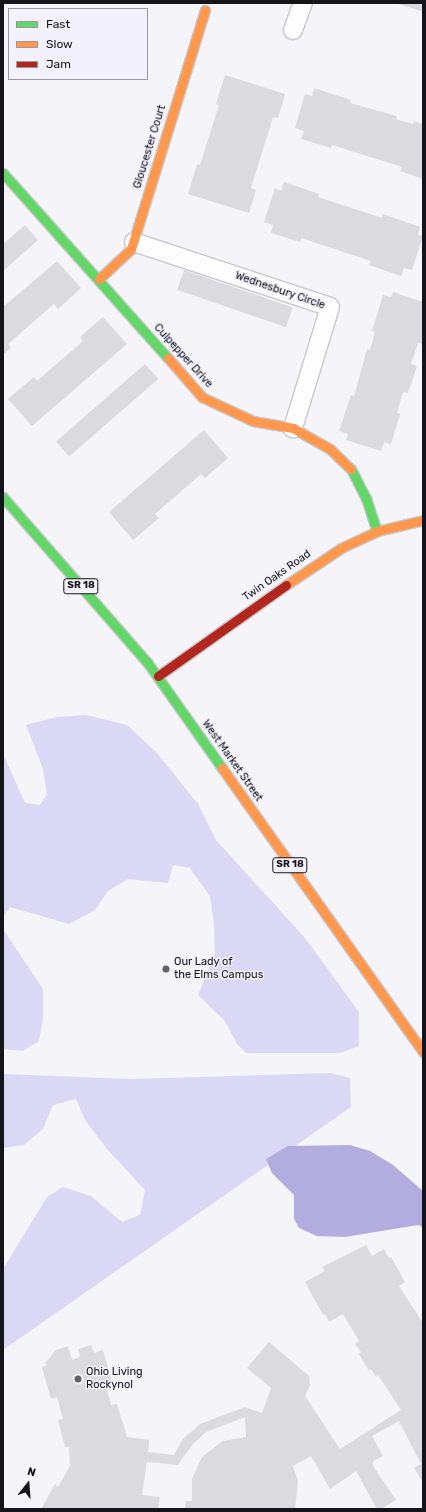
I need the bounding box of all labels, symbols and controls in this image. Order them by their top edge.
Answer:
legend [8,8,148,80]
text: Fast [46,17,70,31]
text: Slow [46,37,73,51]
text: Jam [46,57,71,71]
street label: Gloucester Court [131,103,169,191]
street label: Wednesbury Circle [233,269,327,313]
street label: Culpepper Drive [151,321,215,391]
street label: Twin Oaks Road [240,548,314,604]
road number: SR 18 [63,578,99,594]
street label: West Market Street [199,718,265,804]
road number: SR 18 [272,857,308,873]
place label: Our Lady of the Elms Campus [174,956,263,982]
marker: Our Lady of the Elms Campus [161,964,171,974]
place label: Ohio Living Rockynol [86,1366,143,1392]
marker: Ohio Living Rockynol [73,1374,83,1384]
north arrow [8,1464,48,1504]
text: N [26,1465,37,1479]

